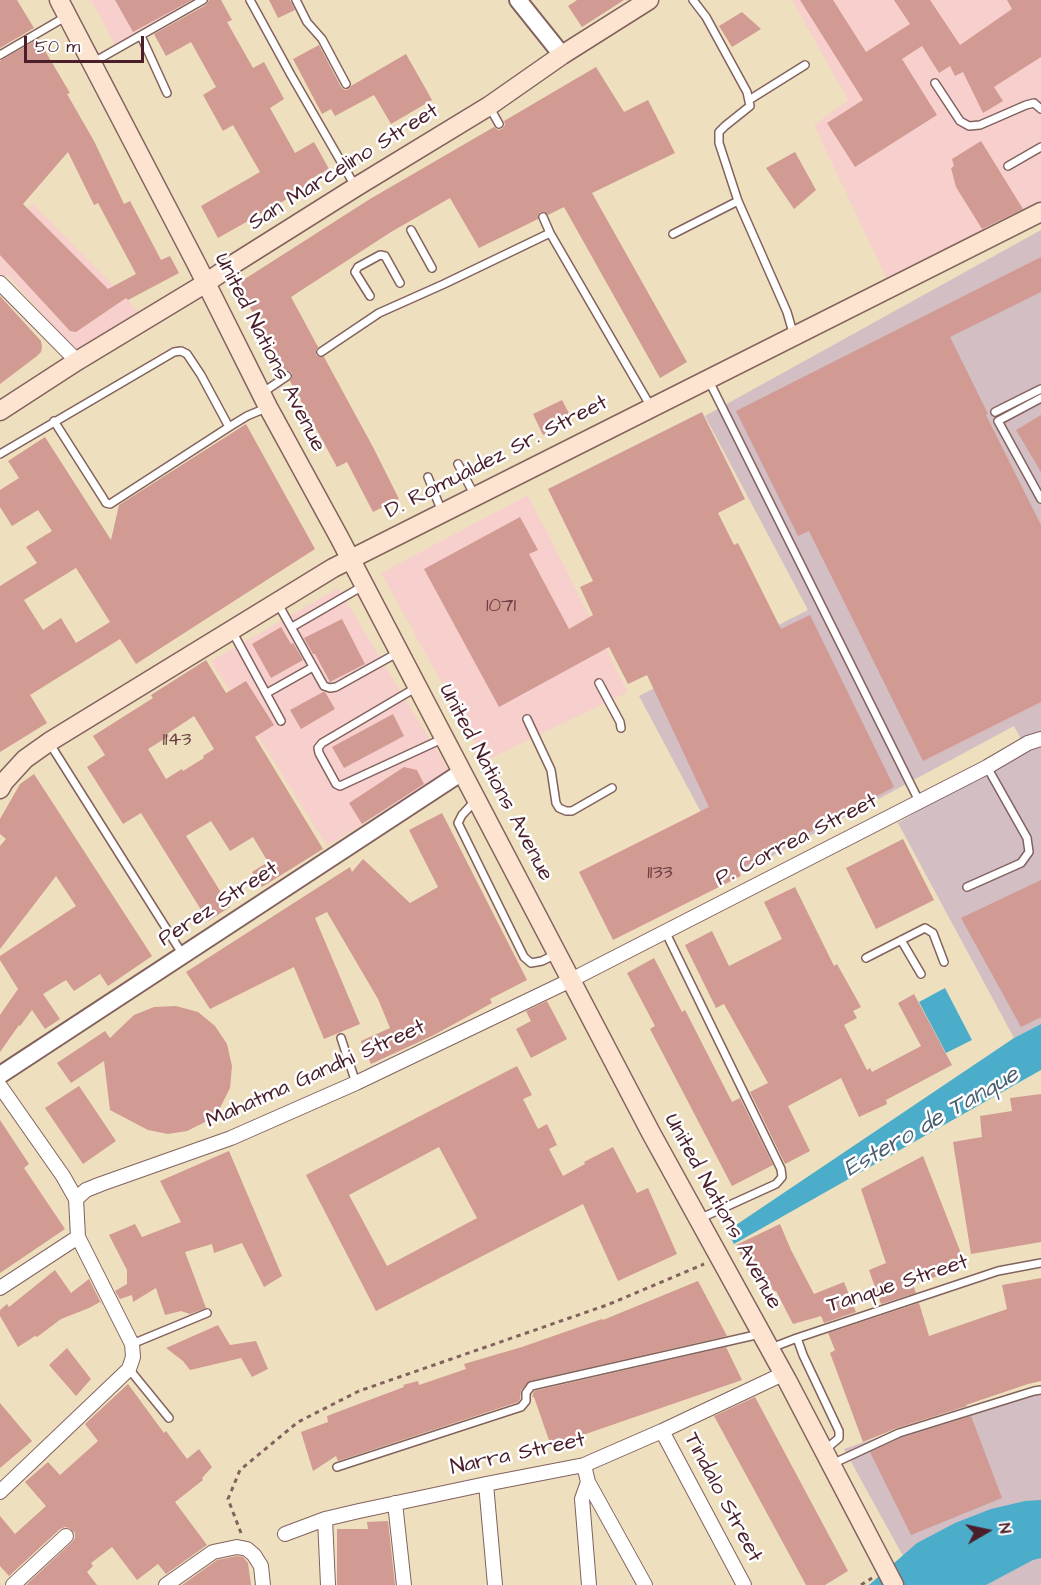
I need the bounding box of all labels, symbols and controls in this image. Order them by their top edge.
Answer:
scale bar [27,24,147,62]
text: 50 m [35,34,80,59]
street label: San Marcelino Street [244,99,444,237]
street label: United Nations Avenue [207,249,331,457]
street label: D. Romualdez Sr. Street [381,390,613,526]
house number: 1071 [486,595,516,619]
street label: United Nations Avenue [432,680,558,886]
house number: 1143 [163,729,191,753]
street label: P. Correa Street [712,789,882,893]
street label: Perez Street [154,856,284,954]
house number: 1133 [647,862,673,886]
street label: Mahatma Gandhi Street [202,1015,430,1135]
water label: Estero de Tanque [840,1061,1024,1185]
street label: United Nations Avenue [657,1110,787,1314]
street label: Tanque Street [824,1250,972,1320]
street label: Narra Street [448,1428,588,1482]
street label: Tindalo Street [677,1429,767,1567]
north arrow [957,1501,1017,1561]
text: N [993,1522,1016,1535]

